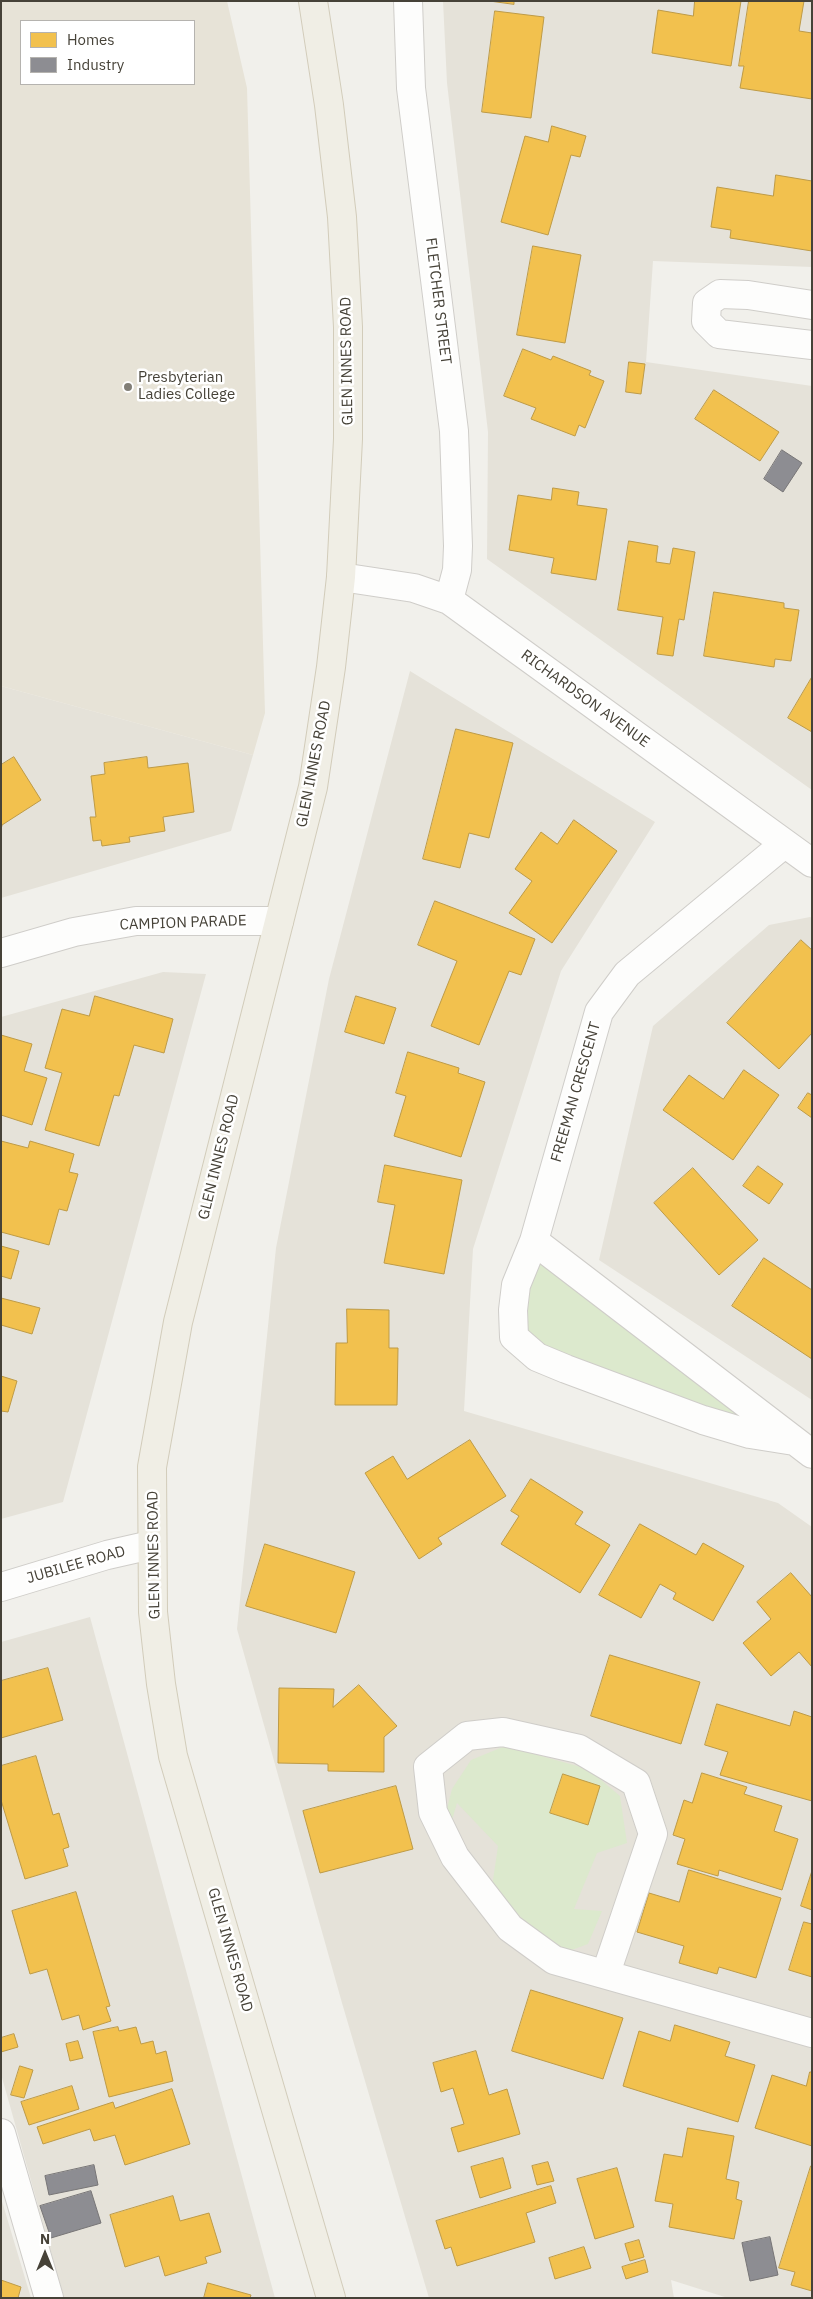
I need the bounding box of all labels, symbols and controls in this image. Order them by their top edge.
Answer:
legend [20,20,195,85]
text: Homes [67,30,115,49]
text: Industry [67,55,124,74]
street label: FLETCHER STREET [421,237,455,365]
street label: GLEN INNES ROAD [337,297,357,425]
place label: Presbyterian Ladies College [138,369,235,404]
marker: Presbyterian Ladies College [122,381,134,393]
street label: RICHARDSON AVENUE [517,646,653,752]
street label: GLEN INNES ROAD [293,699,335,829]
street label: CAMPION PARADE [119,912,247,934]
street label: FREEMAN CRESCENT [547,1020,605,1164]
street label: GLEN INNES ROAD [195,1092,243,1222]
street label: GLEN INNES ROAD [144,1491,164,1619]
street label: JUBILEE ROAD [25,1542,127,1588]
street label: GLEN INNES ROAD [204,1886,256,2014]
north arrow [20,2229,70,2279]
text: N [40,2230,50,2248]

